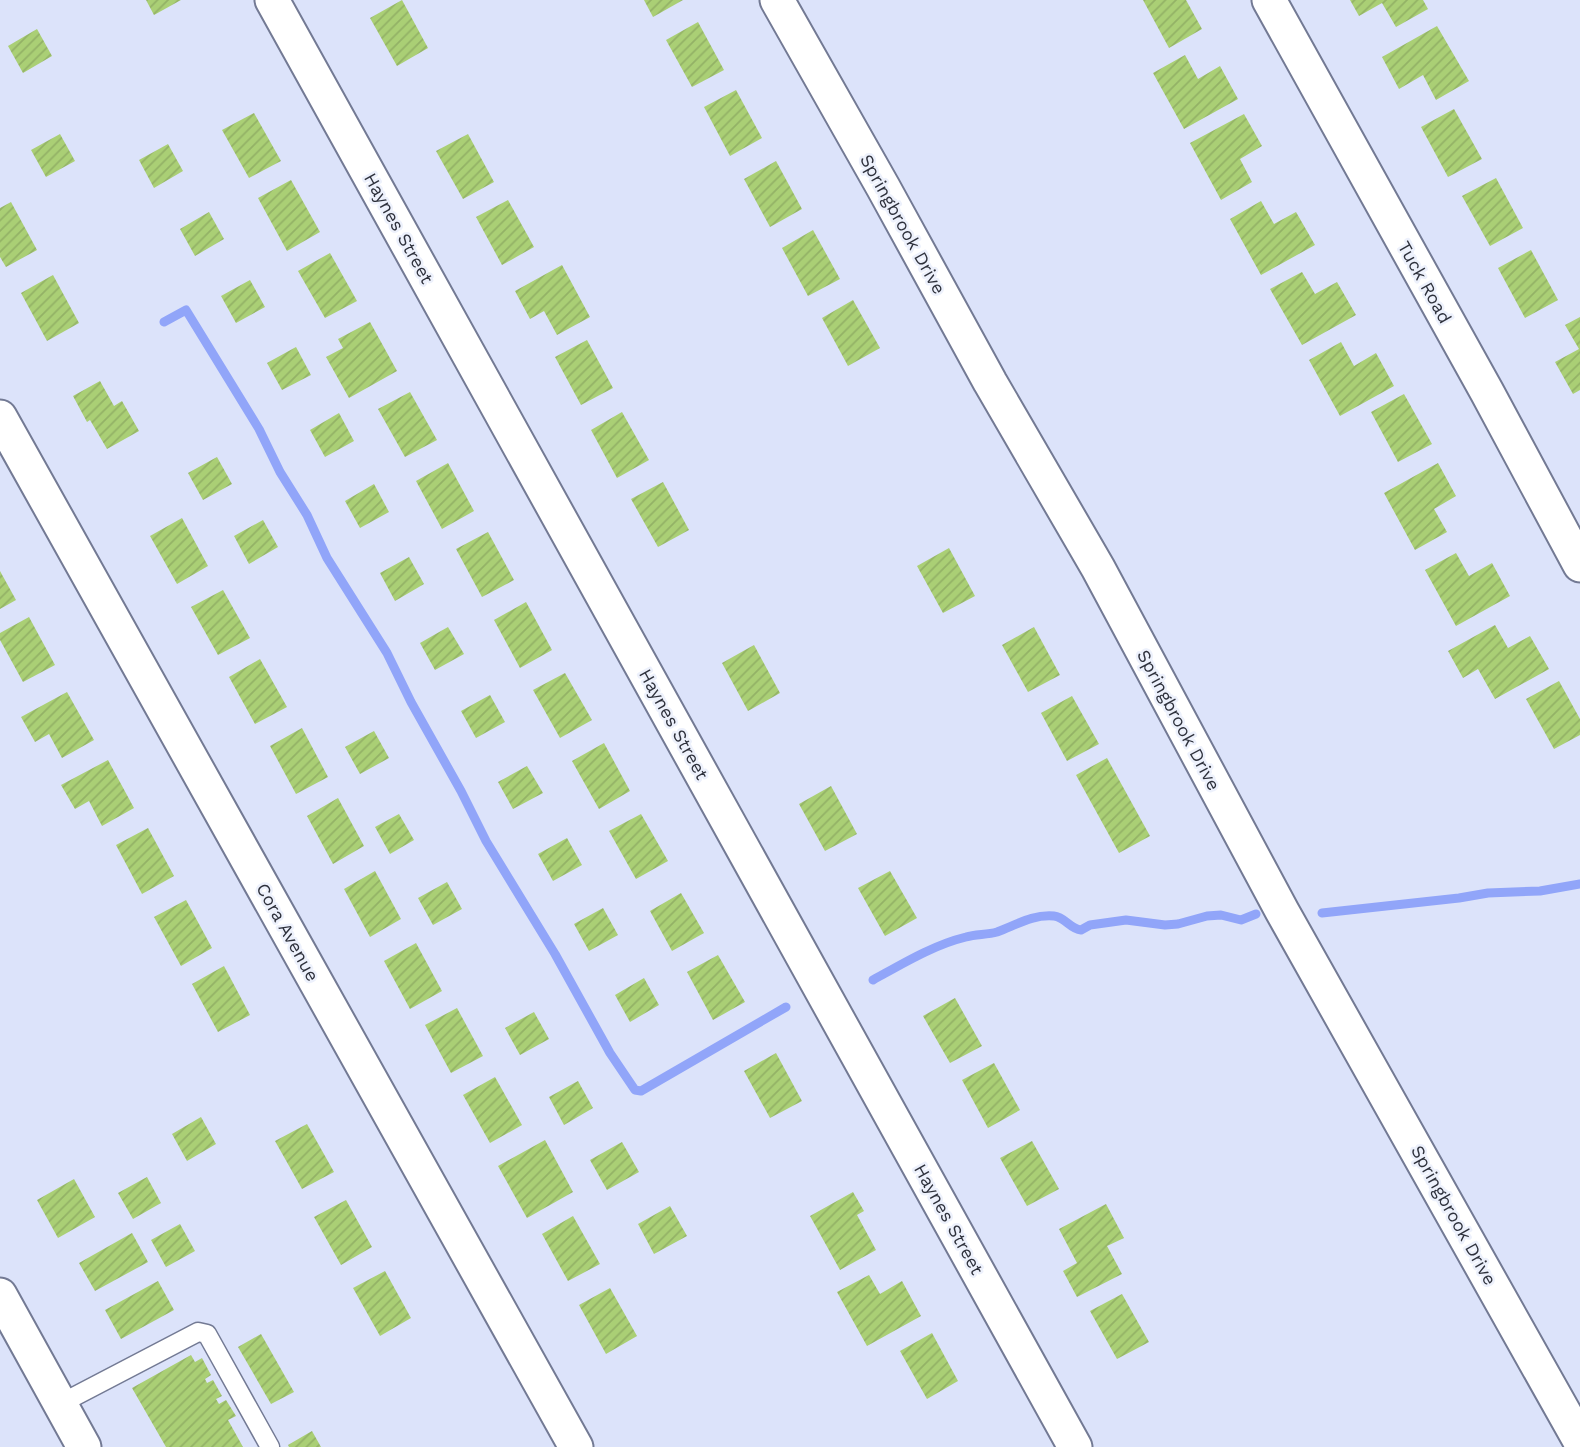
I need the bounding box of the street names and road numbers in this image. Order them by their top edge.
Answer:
street label: Springbrook Drive [856,151,950,297]
street label: Haynes Street [360,169,438,287]
street label: Tuck Road [1394,237,1456,327]
street label: Springbrook Drive [1133,646,1225,794]
street label: Haynes Street [635,665,713,783]
street label: Cora Avenue [252,879,324,985]
street label: Springbrook Drive [1407,1142,1501,1288]
street label: Haynes Street [910,1160,988,1278]

